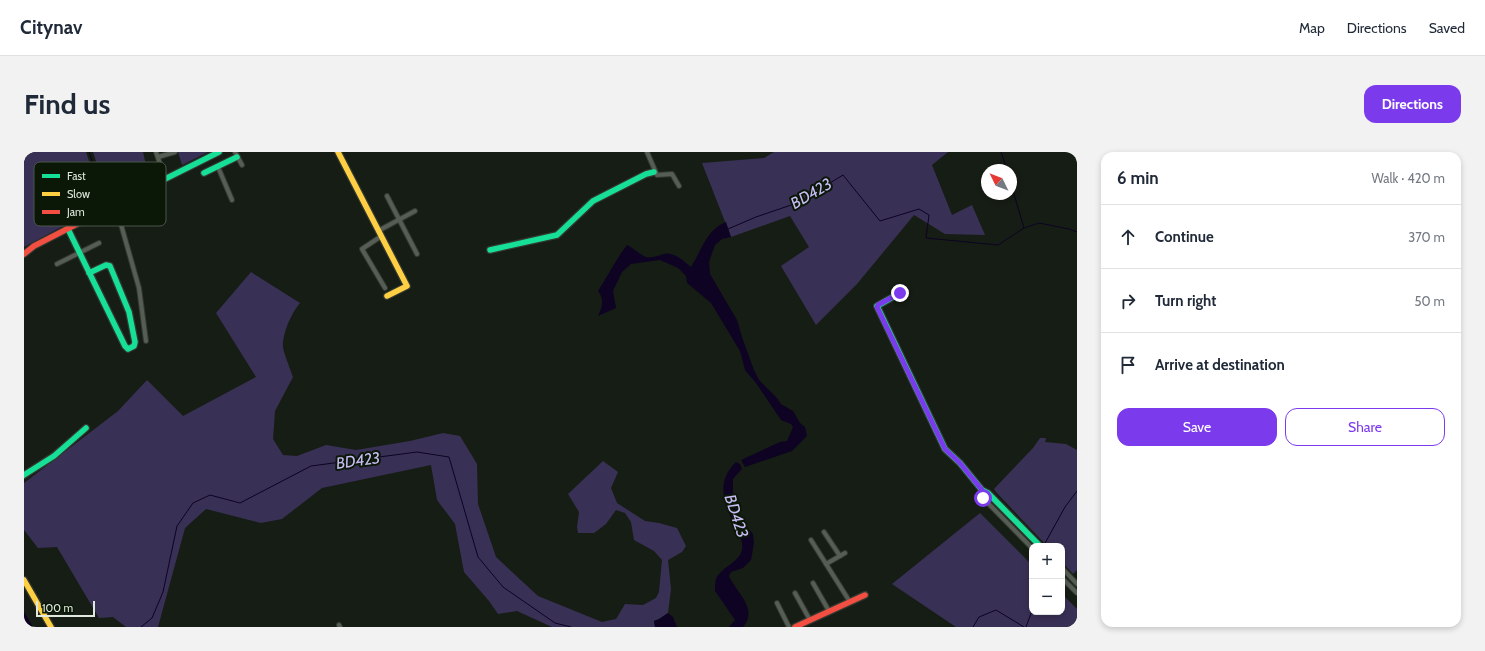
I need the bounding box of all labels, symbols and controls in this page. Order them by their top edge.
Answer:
text: Citynav [20,16,82,39]
text: Map [1299,19,1325,37]
text: Directions [1347,19,1407,37]
text: Saved [1429,19,1465,37]
button: Directions [1364,85,1461,123]
text: Find us [24,87,110,121]
legend [34,162,166,226]
north arrow [981,164,1017,200]
text: 6 min [1117,168,1159,188]
text: Fast [67,169,86,183]
text: Walk · 420 m [1371,170,1445,186]
water label: BD423 [787,174,835,213]
text: Slow [67,187,90,201]
text: Jam [66,205,85,219]
icon: ahead [1117,226,1139,248]
text: Continue [1155,228,1214,246]
text: 370 m [1408,229,1445,245]
route end [891,284,909,302]
icon: right [1117,290,1139,312]
text: Turn right [1155,292,1216,310]
text: 50 m [1415,293,1445,309]
icon: arrive [1117,354,1139,376]
text: Arrive at destination [1155,356,1285,374]
button: Save [1117,408,1277,446]
button: Share [1285,408,1445,446]
water label: BD423 [335,448,382,473]
route start [974,489,992,507]
water label: BD423 [721,492,752,540]
map controls [1029,543,1065,615]
button: + [1029,543,1065,579]
button: − [1029,579,1065,615]
scale bar [36,599,95,618]
text: 100 m [42,601,73,615]

